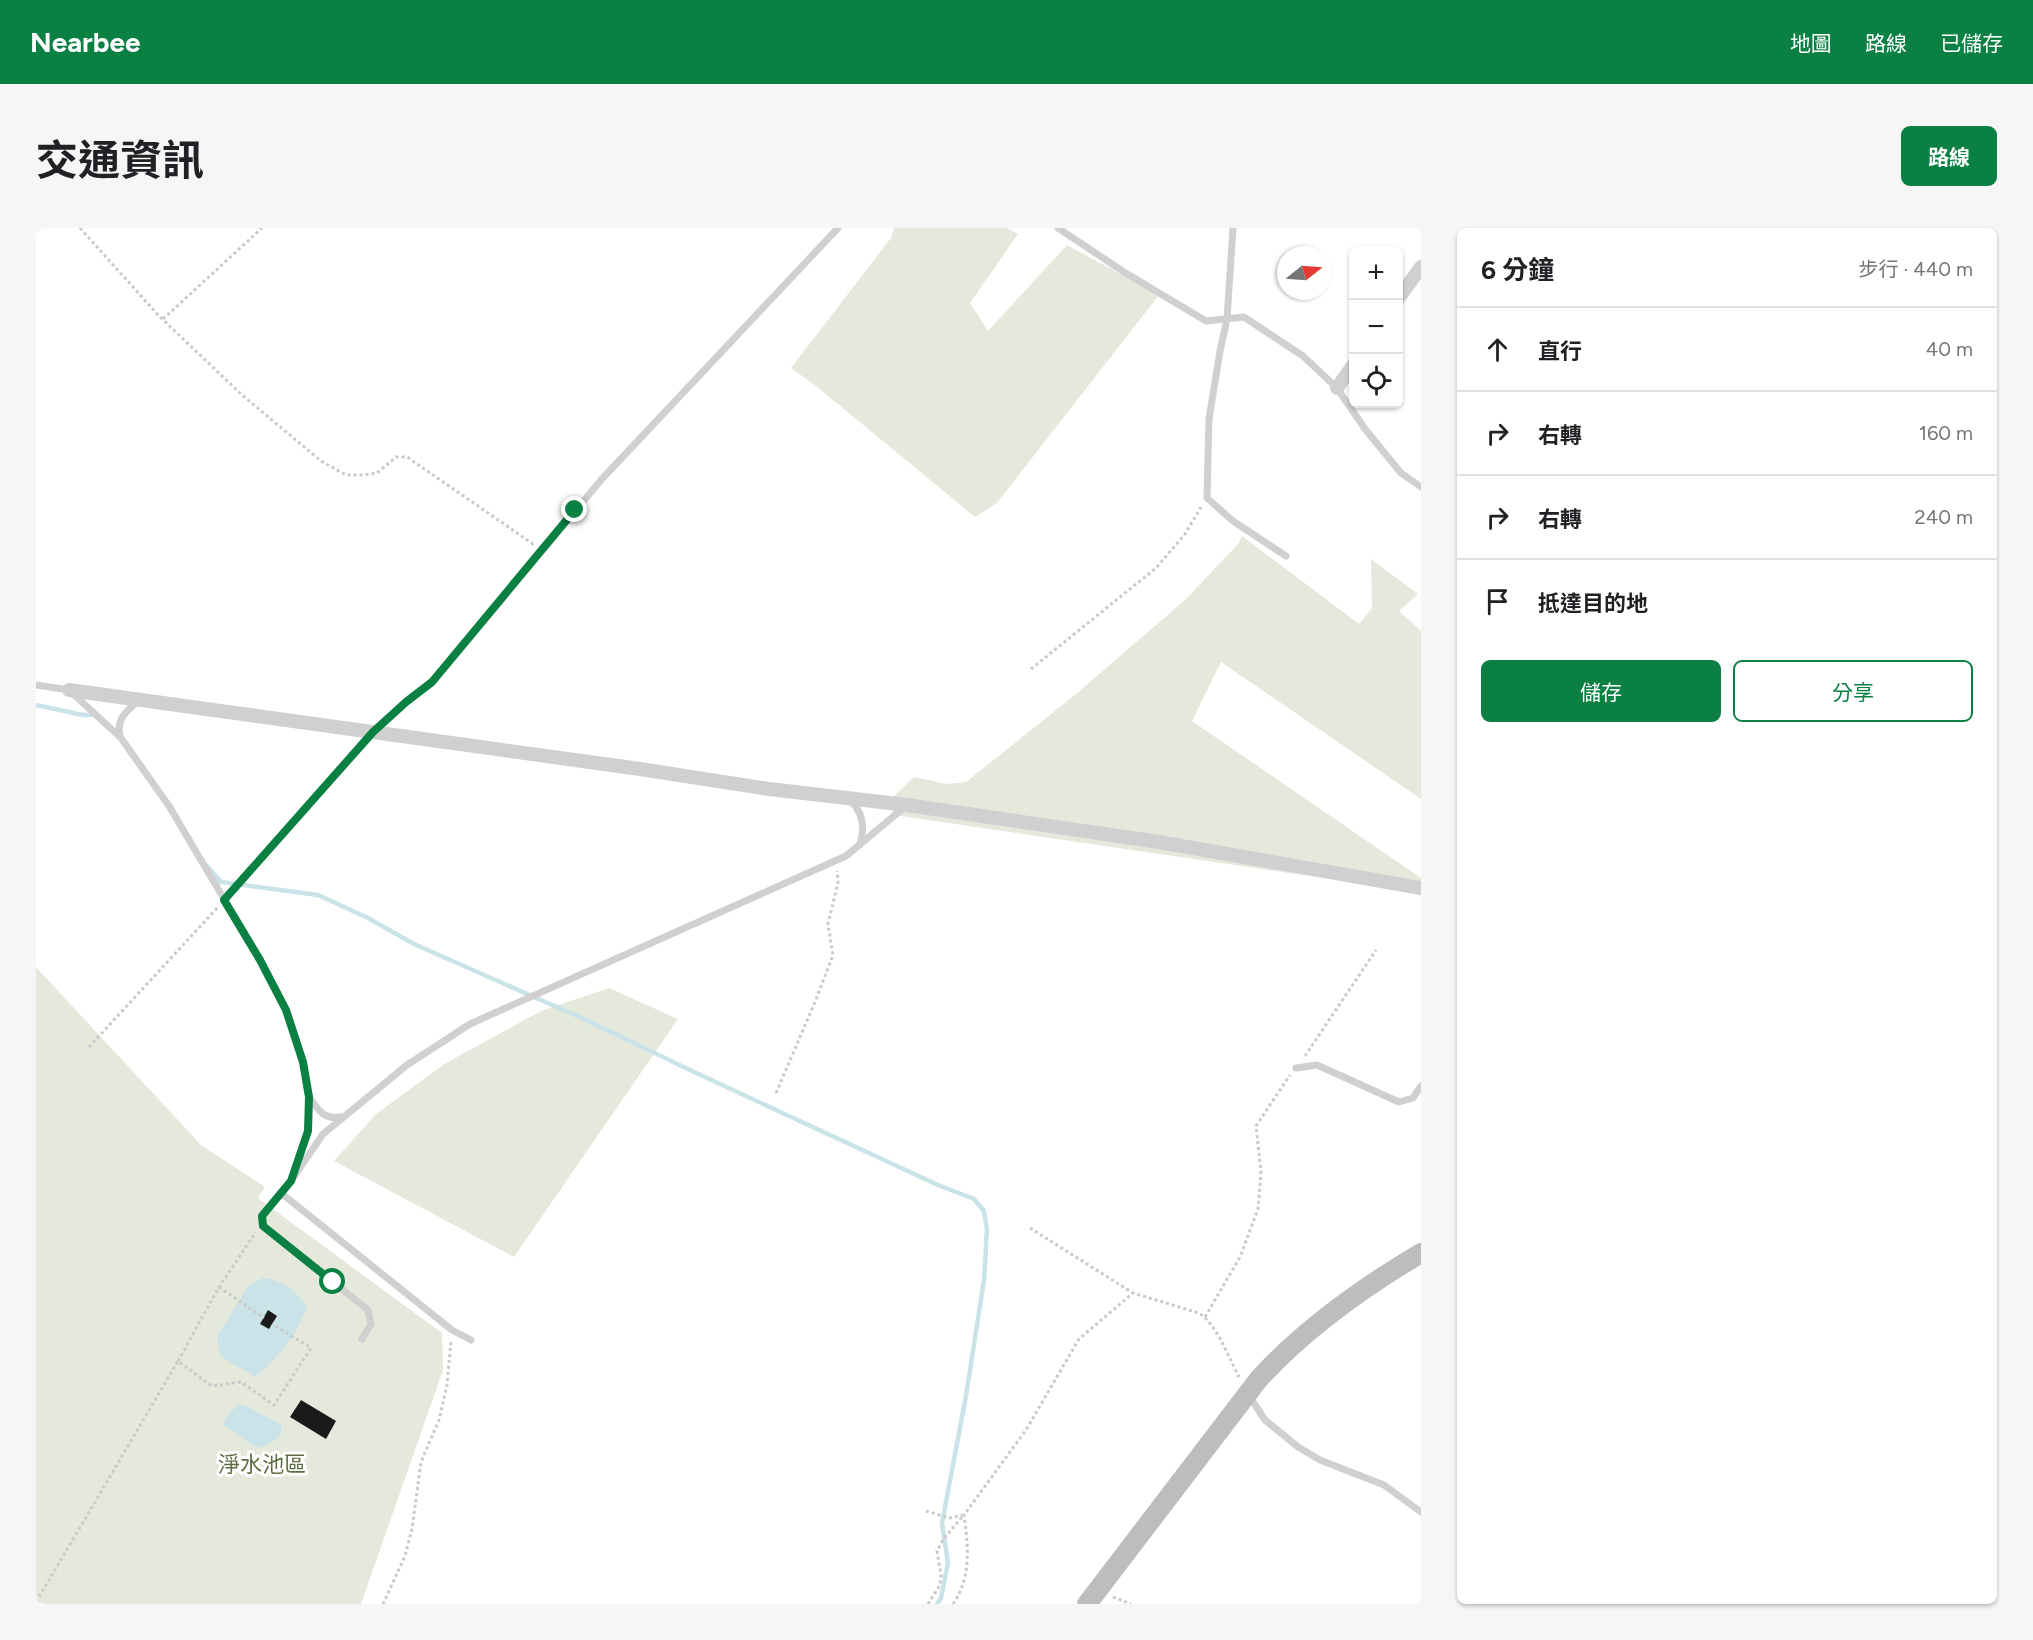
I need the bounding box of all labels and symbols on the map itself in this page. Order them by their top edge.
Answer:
north arrow [1277,246,1331,300]
route end [561,496,587,522]
route start [319,1268,345,1294]
park label: 淨水池區 [218,1451,306,1478]

